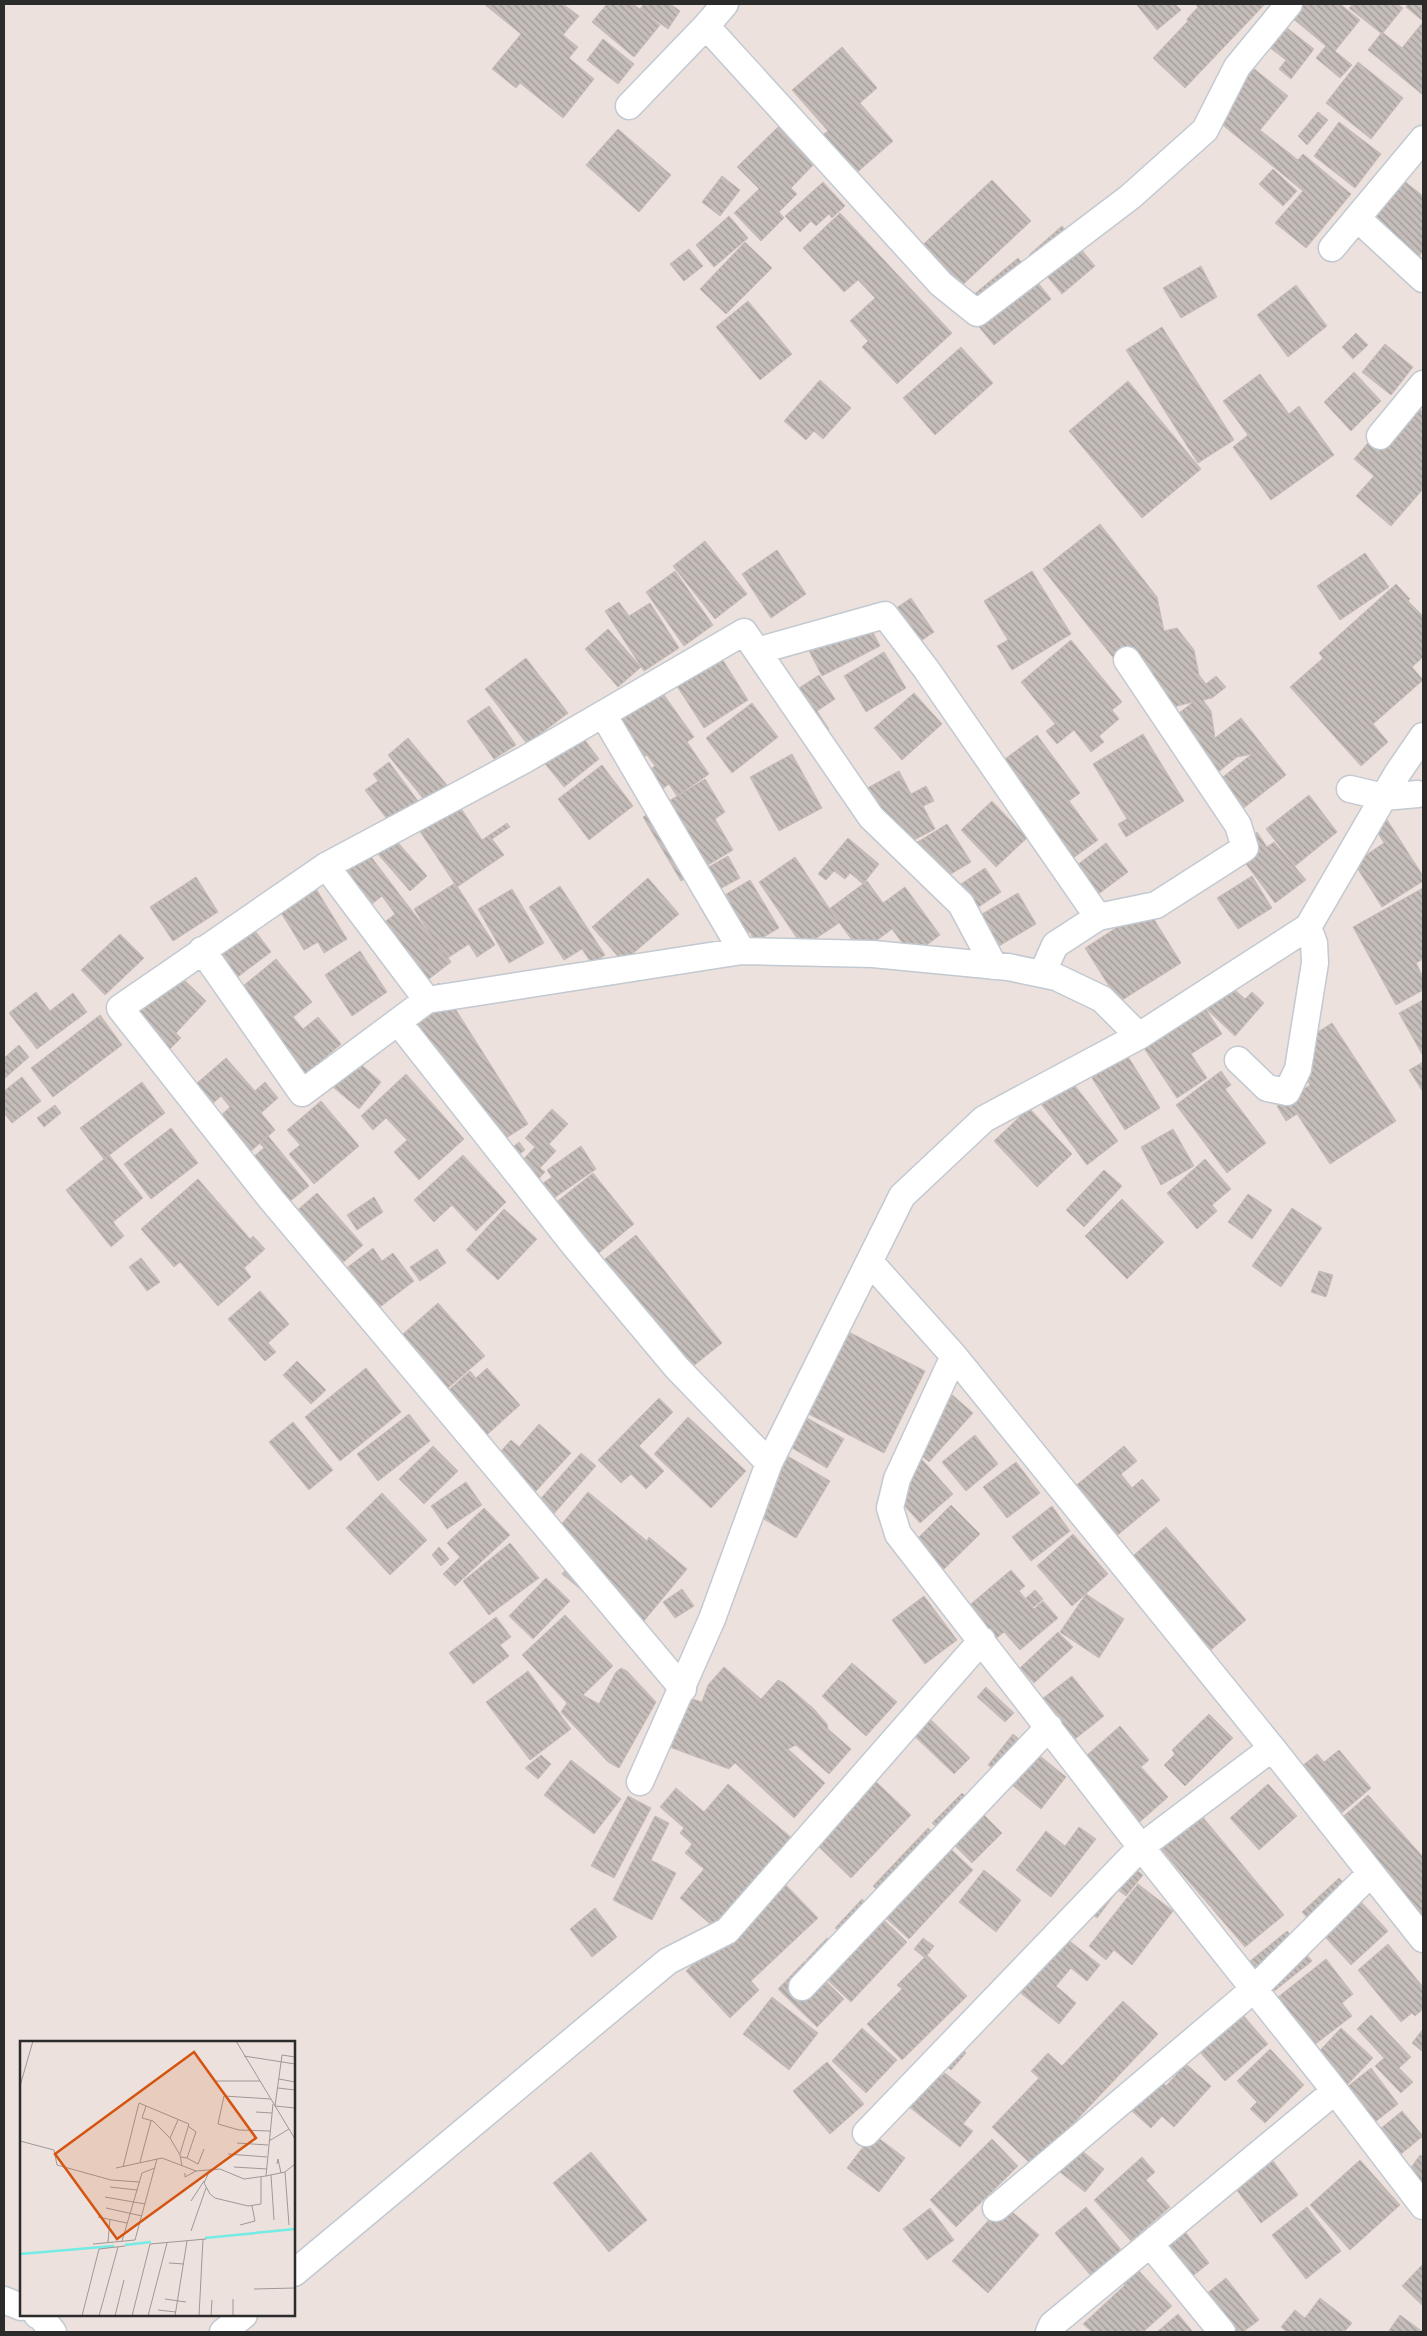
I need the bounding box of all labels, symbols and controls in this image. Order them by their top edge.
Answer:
inset map [20,2041,295,2316]

